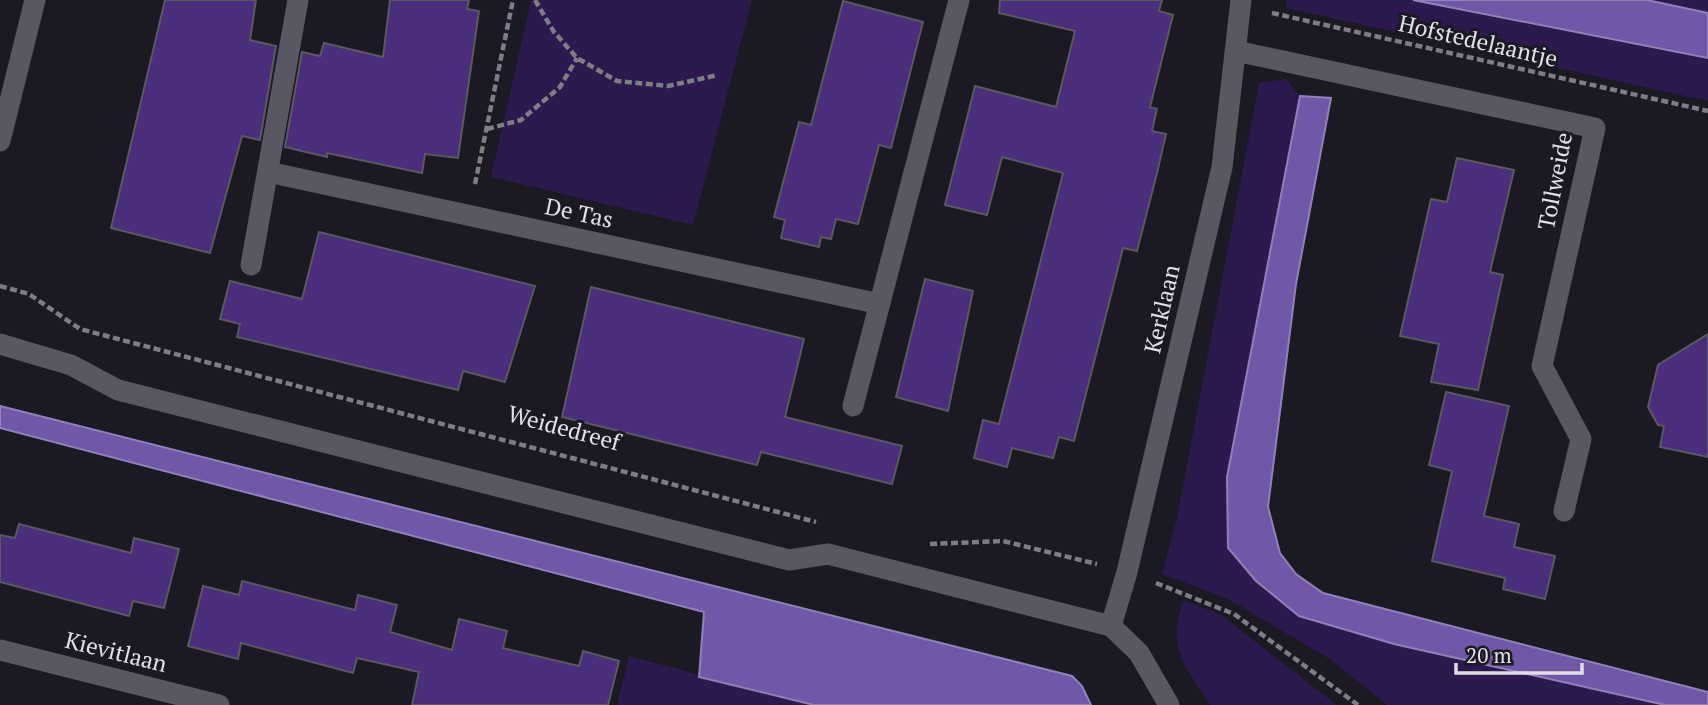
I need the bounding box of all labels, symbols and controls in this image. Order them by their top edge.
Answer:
street label: Hofstedelaantje [1396,7,1561,74]
street label: Tollweide [1530,130,1579,232]
street label: De Tas [542,190,616,235]
street label: Kerklaan [1136,261,1187,356]
street label: Weidedreef [504,398,626,458]
street label: Kievitlaan [62,624,171,679]
scale bar [1456,632,1582,676]
text: 20 m [1466,641,1512,669]

